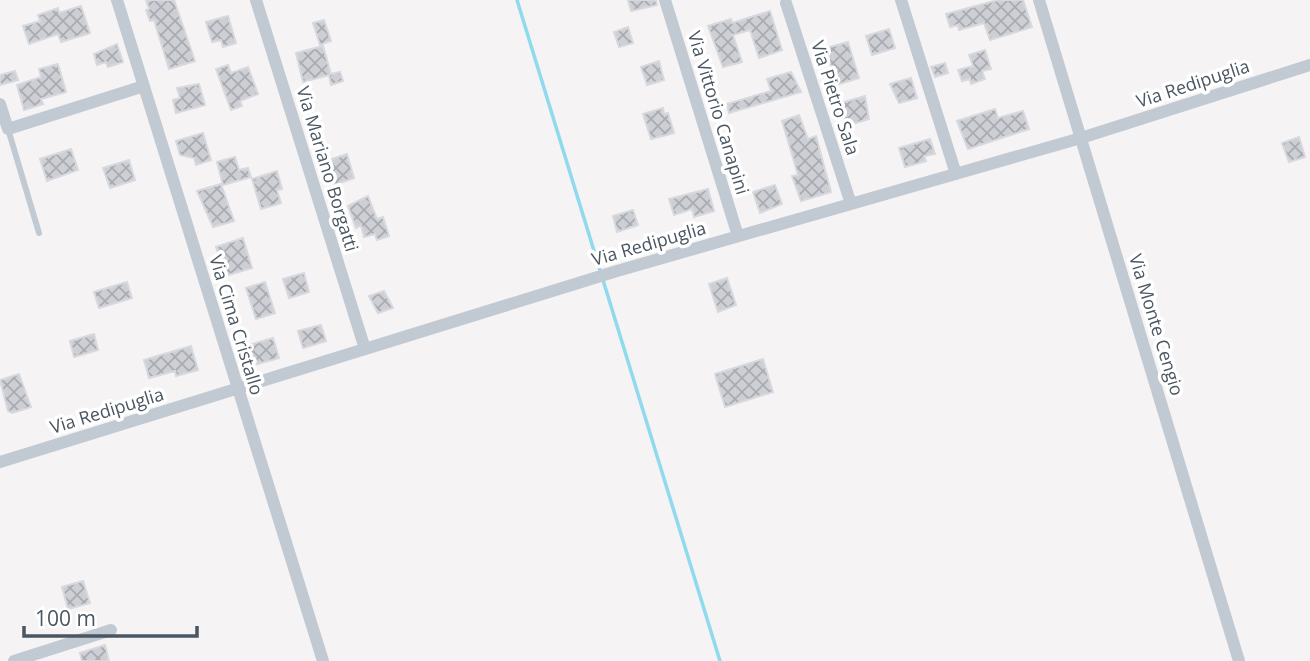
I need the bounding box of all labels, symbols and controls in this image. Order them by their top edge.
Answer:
street label: Via Vittorio Canapini [683,28,755,197]
street label: Via Pietro Sala [806,37,866,158]
street label: Via Redipuglia [1133,53,1252,113]
street label: Via Mariano Borgatti [291,83,365,254]
street label: Via Redipuglia [589,215,709,271]
street label: Via Monte Cengio [1124,251,1190,398]
street label: Via Cima Cristallo [204,252,270,398]
street label: Via Redipuglia [47,381,166,439]
scale bar [24,594,198,638]
text: 100 m [35,604,96,632]

